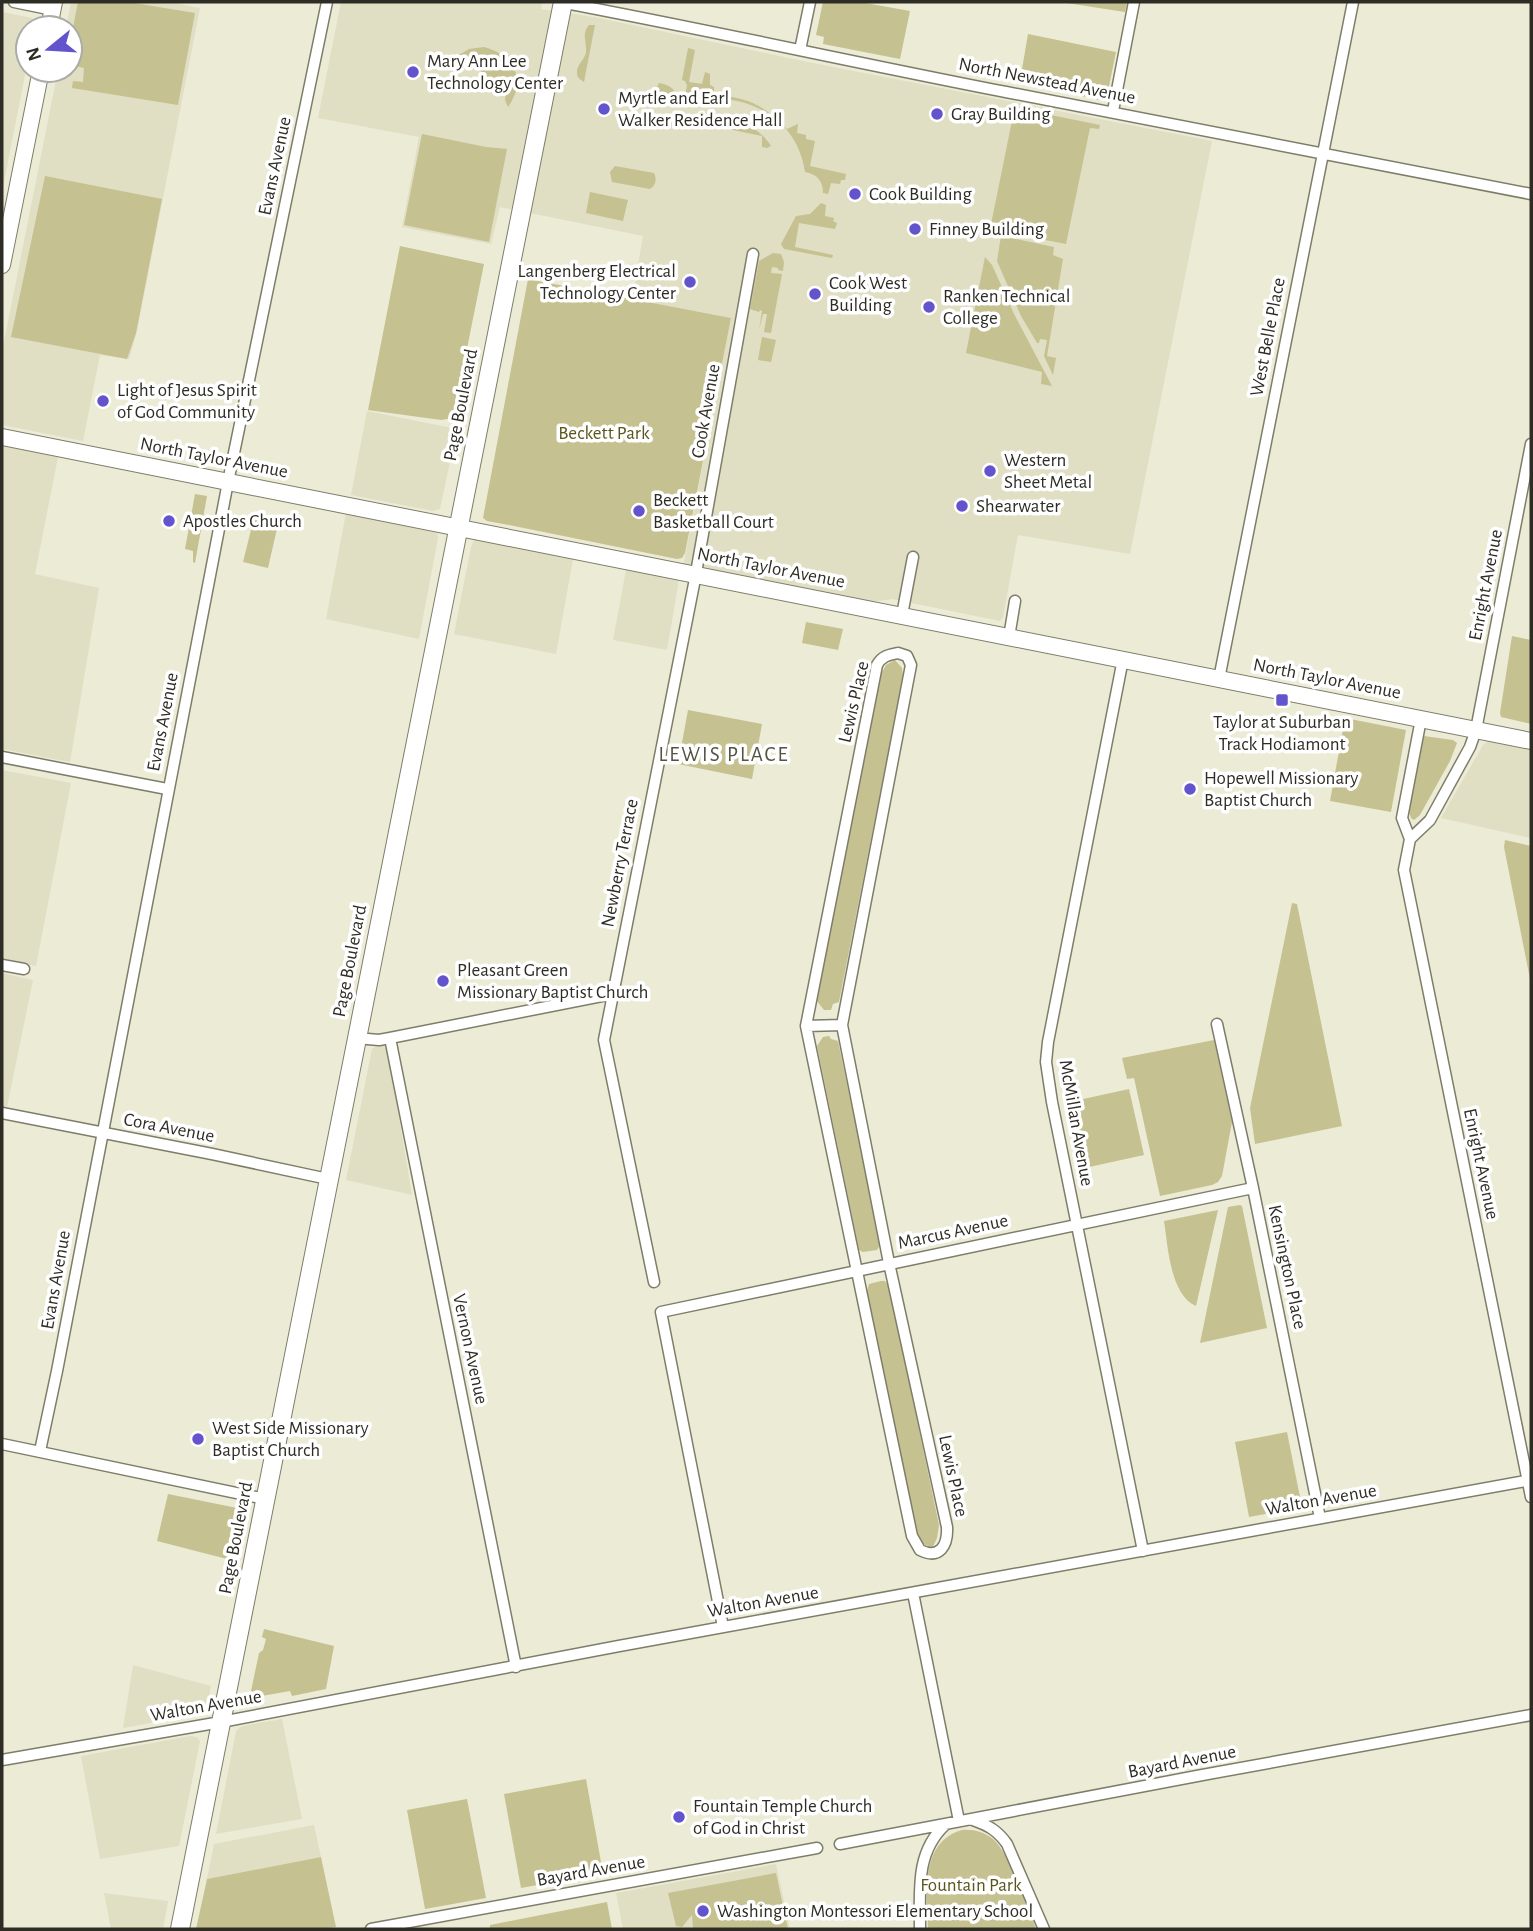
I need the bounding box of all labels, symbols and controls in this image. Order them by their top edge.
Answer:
north arrow [14,14,84,84]
text: N [23,45,45,63]
place label: Mary Ann Lee Technology Center [427,52,563,93]
street label: North Newstead Avenue [957,55,1137,107]
marker: Mary Ann Lee Technology Center [405,64,421,80]
place label: Myrtle and Earl Walker Residence Hall [618,89,782,130]
marker: Myrtle and Earl Walker Residence Hall [596,101,612,117]
place label: Gray Building [951,105,1051,124]
marker: Gray Building [929,106,945,122]
street label: Evans Avenue [255,115,295,217]
place label: Cook Building [869,185,972,204]
marker: Cook Building [847,186,863,202]
place label: Finney Building [929,220,1045,239]
marker: Finney Building [907,221,923,237]
place label: Langenberg Electrical Technology Center [518,262,676,303]
marker: Langenberg Electrical Technology Center [682,274,698,290]
place label: Cook West Building [829,274,907,315]
street label: West Belle Place [1247,276,1289,398]
marker: Cook West Building [807,286,823,302]
place label: Ranken Technical College [943,287,1070,328]
marker: Ranken Technical College [921,299,937,315]
street label: Page Boulevard [441,347,481,463]
street label: Cook Avenue [688,362,724,460]
place label: Light of Jesus Spirit of God Community [117,381,257,422]
marker: Light of Jesus Spirit of God Community [95,393,111,409]
park label: Beckett Park [558,424,650,443]
street label: North Taylor Avenue [138,434,290,482]
place label: Western Sheet Metal [1004,451,1092,492]
marker: Western Sheet Metal [982,463,998,479]
place label: Beckett Basketball Court [653,491,774,532]
place label: Shearwater [976,497,1060,516]
marker: Shearwater [954,498,970,514]
marker: Beckett Basketball Court [631,503,647,519]
place label: Apostles Church [183,512,302,531]
marker: Apostles Church [161,513,177,529]
street label: Enright Avenue [1466,528,1506,642]
street label: North Taylor Avenue [695,544,847,592]
street label: North Taylor Avenue [1251,655,1403,703]
street label: Lewis Place [835,659,873,745]
street label: Evans Avenue [144,671,182,773]
marker: Taylor at Suburban Track Hodiamont [1274,692,1290,708]
place label: Taylor at Suburban Track Hodiamont [1213,713,1351,754]
district label: LEWIS PLACE [658,744,790,765]
place label: Hopewell Missionary Baptist Church [1204,769,1358,810]
marker: Hopewell Missionary Baptist Church [1182,781,1198,797]
street label: Newberry Terrace [598,797,642,929]
street label: Page Boulevard [330,903,370,1019]
place label: Pleasant Green Missionary Baptist Church [457,961,649,1002]
marker: Pleasant Green Missionary Baptist Church [435,973,451,989]
street label: McMillan Avenue [1056,1058,1096,1188]
street label: Enright Avenue [1460,1107,1502,1221]
street label: Cora Avenue [122,1110,216,1146]
street label: Kensington Place [1265,1203,1309,1331]
street label: Marcus Avenue [896,1211,1010,1253]
street label: Evans Avenue [38,1229,74,1331]
street label: Vernon Avenue [449,1292,491,1406]
place label: West Side Missionary Baptist Church [212,1419,369,1460]
marker: West Side Missionary Baptist Church [190,1431,206,1447]
street label: Lewis Place [935,1433,971,1519]
street label: Page Boulevard [216,1480,256,1596]
street label: Walton Avenue [1264,1481,1378,1519]
street label: Walton Avenue [706,1583,820,1621]
street label: Walton Avenue [149,1687,263,1725]
street label: Bayard Avenue [1126,1742,1238,1782]
place label: Fountain Temple Church of God in Christ [693,1797,872,1838]
marker: Fountain Temple Church of God in Christ [671,1809,687,1825]
street label: Bayard Avenue [535,1852,647,1890]
park label: Fountain Park [920,1876,1022,1895]
place label: Washington Montessori Elementary School [717,1902,1033,1921]
marker: Washington Montessori Elementary School [695,1903,711,1919]

